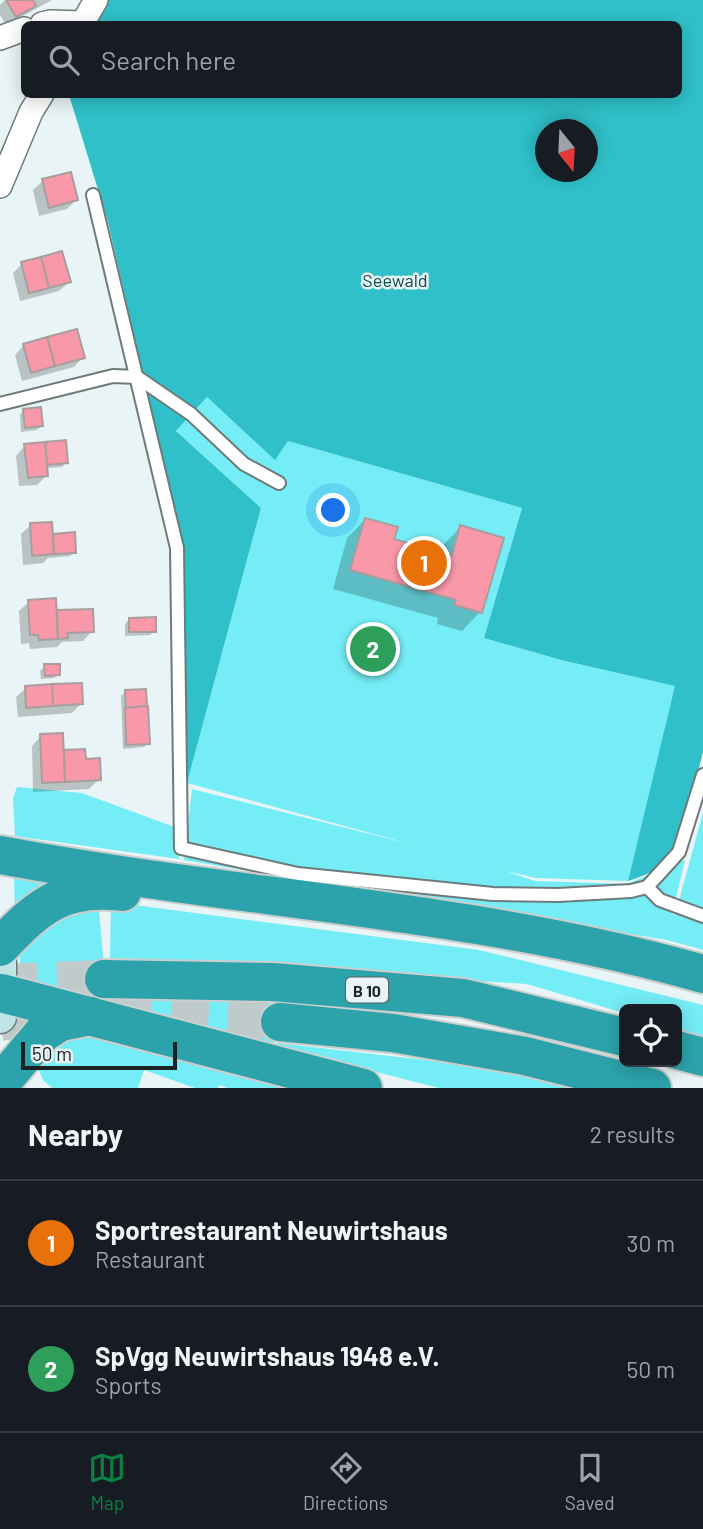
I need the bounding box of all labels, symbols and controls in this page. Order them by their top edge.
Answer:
search box [21,21,682,98]
icon: search [45,41,83,79]
text: Search here [101,44,236,75]
north arrow [535,119,598,182]
park label: Seewald [362,269,428,291]
your location [316,493,350,527]
pin: 1 [401,537,447,589]
pin: 2 [350,623,396,675]
road number: B 10 [346,978,388,1002]
map controls [619,1004,682,1067]
button: locate [619,1004,682,1067]
scale bar [21,1039,177,1071]
text: 50 m [32,1042,72,1065]
text: Nearby [28,1116,123,1152]
text: 2 results [590,1120,675,1148]
text: Sportrestaurant Neuwirtshaus [95,1214,448,1245]
text: 1 [47,1229,55,1257]
text: 30 m [627,1229,675,1257]
text: Restaurant [95,1245,205,1273]
text: SpVgg Neuwirtshaus 1948 e.V. [95,1340,439,1371]
text: 2 [45,1355,57,1383]
text: 50 m [627,1355,675,1383]
text: Sports [95,1371,162,1399]
tab: Map [88,1449,126,1514]
tab: Directions [303,1449,388,1514]
tab: Saved [565,1449,615,1514]

